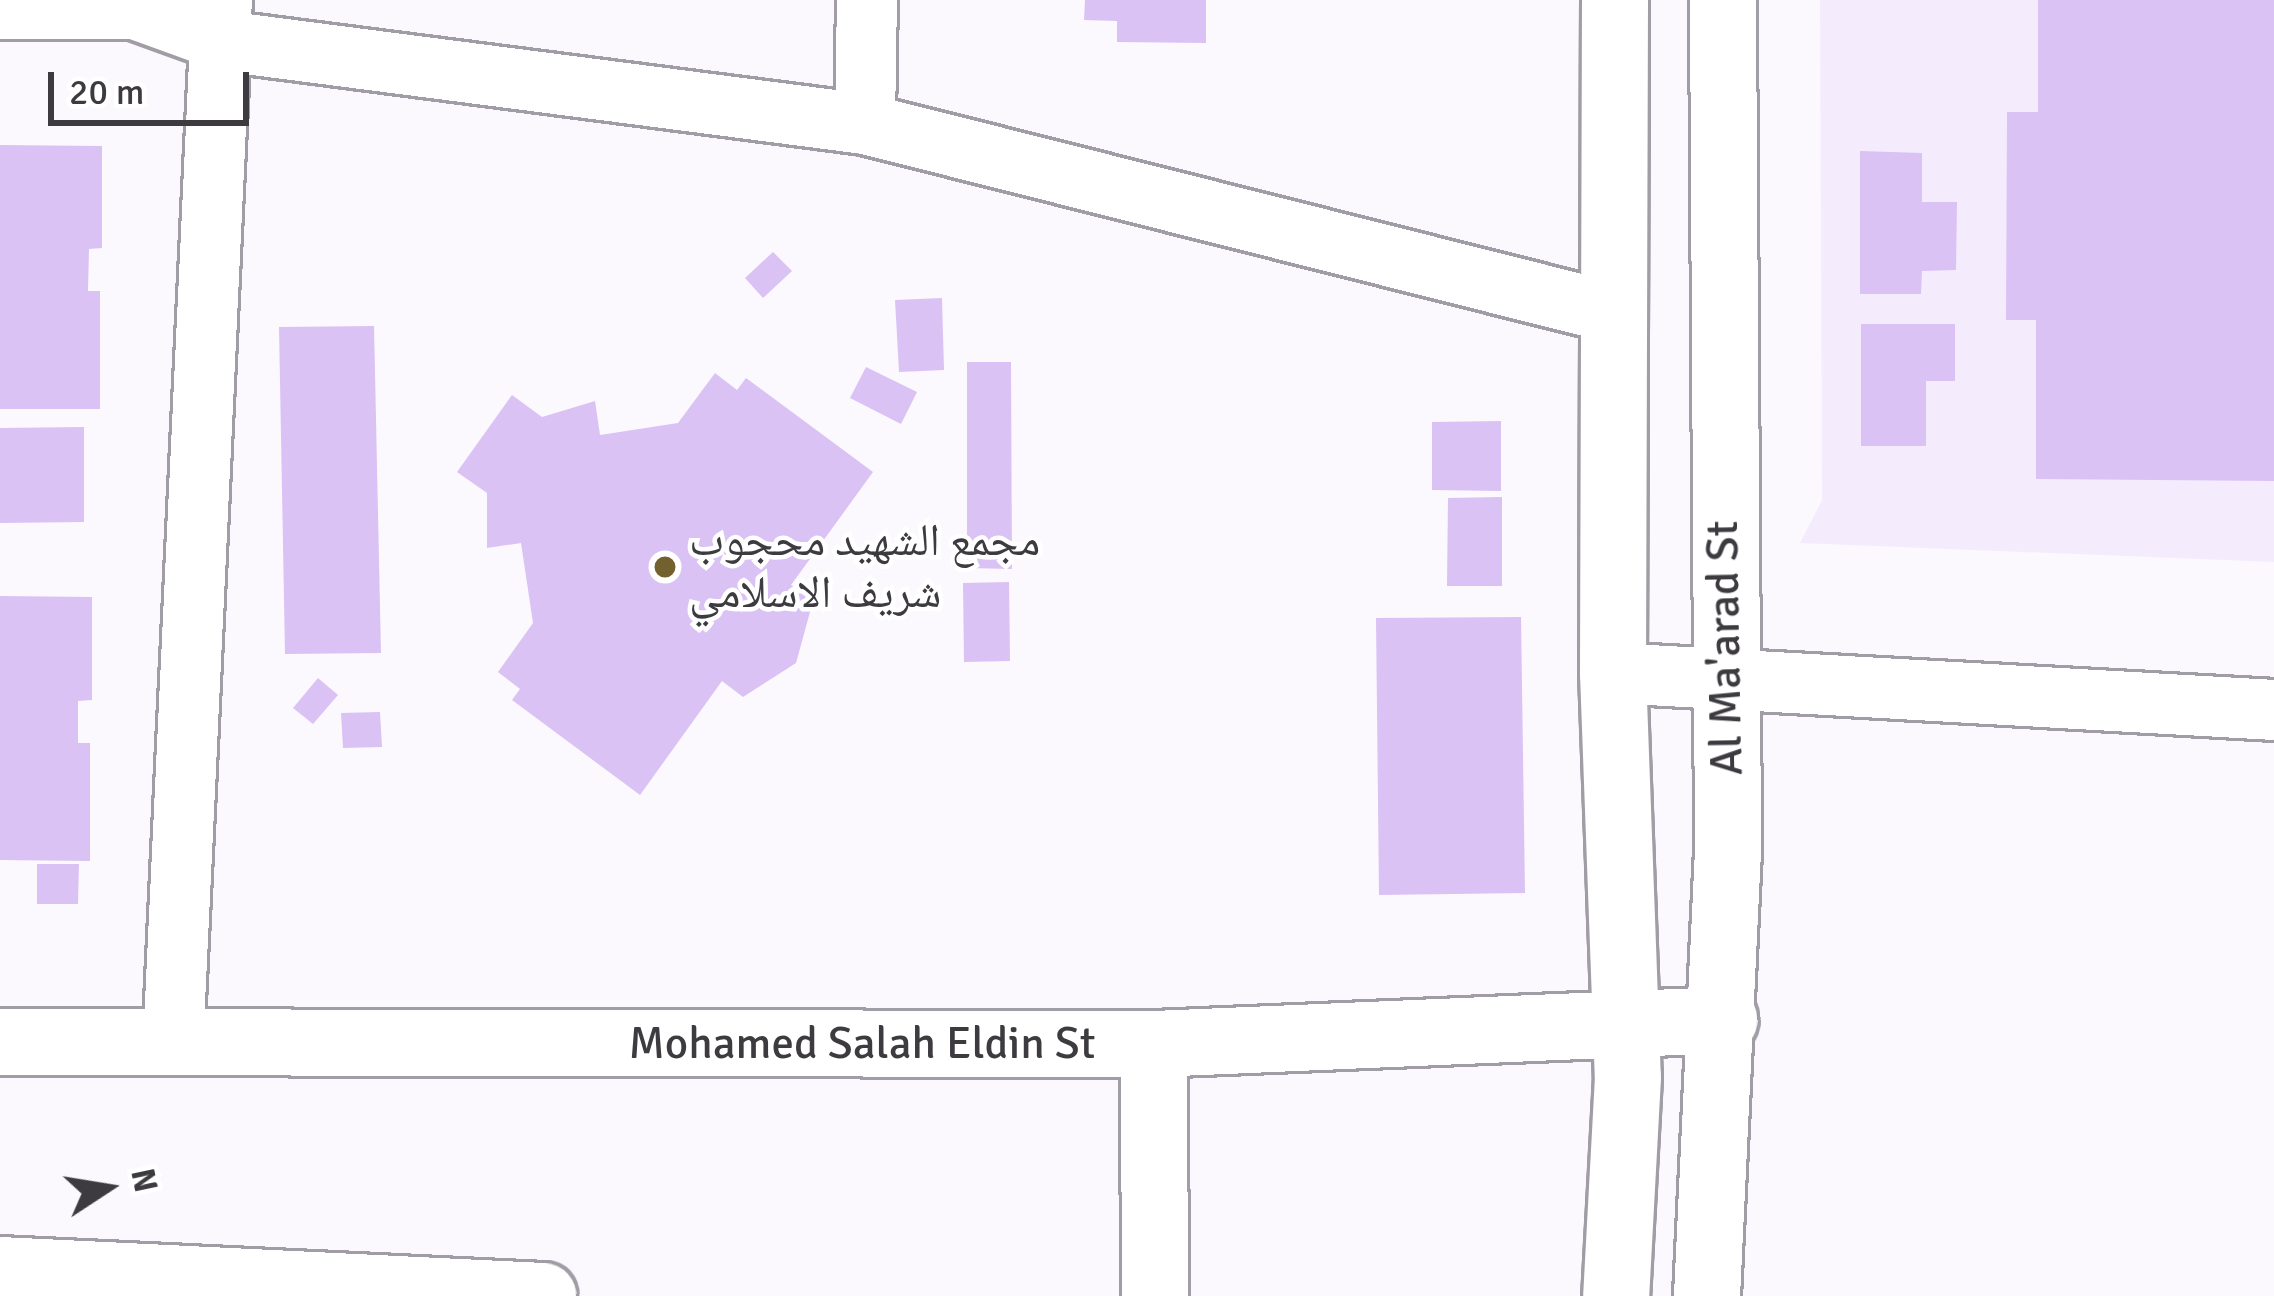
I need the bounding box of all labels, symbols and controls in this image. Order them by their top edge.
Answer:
scale bar [54,48,255,122]
text: 20 m [69,70,145,115]
place label: مجمع الشهيد محجوب شريف الاسلامي [689,514,1040,620]
street label: Al Ma'arad St [1696,520,1754,776]
marker: مجمع الشهيد محجوب شريف الاسلامي [652,554,678,580]
street label: Mohamed Salah Eldin St [628,1017,1096,1071]
north arrow [48,1128,168,1248]
text: N [121,1165,166,1196]

